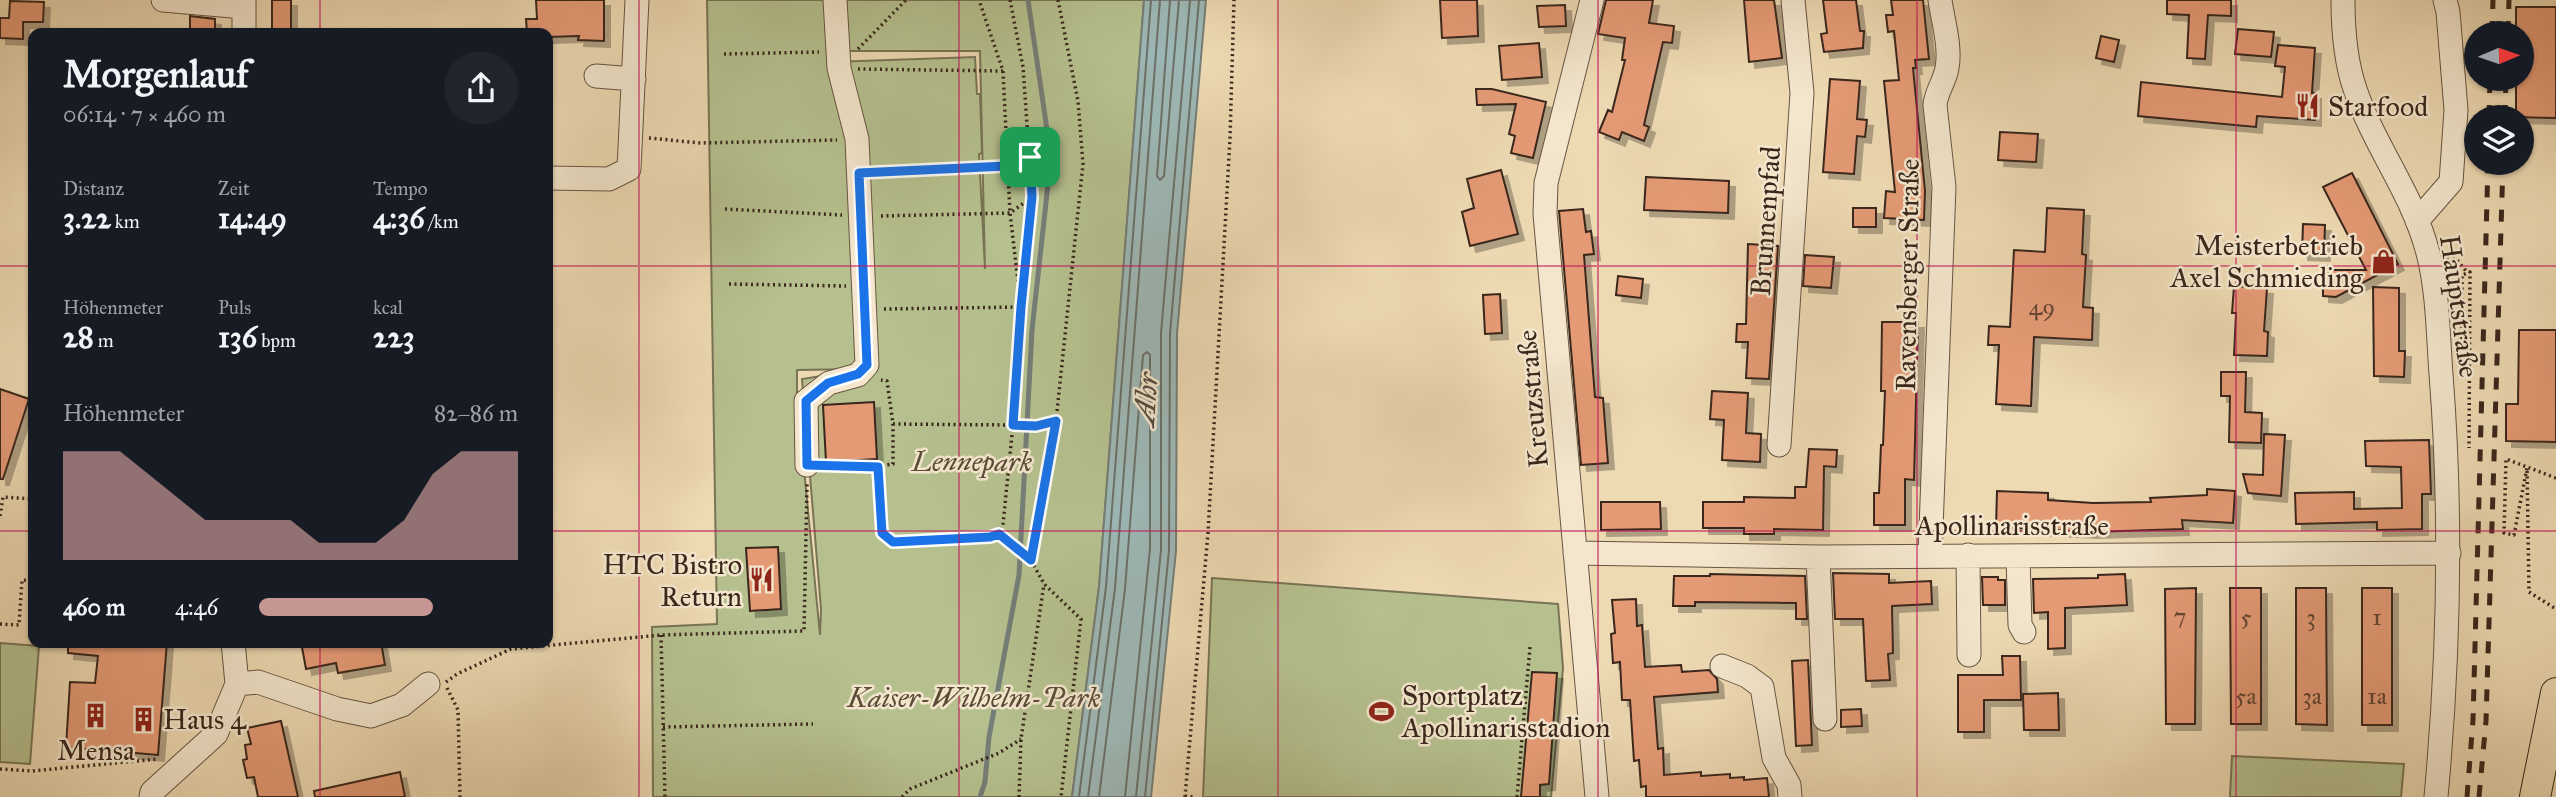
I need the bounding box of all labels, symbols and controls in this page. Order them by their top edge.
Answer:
north arrow [2464,21,2534,91]
map controls [2464,21,2534,175]
text: Morgenlauf [63,51,249,97]
button: share [444,51,518,125]
place label: Starfood [2328,89,2428,124]
restaurant icon: Starfood [2294,92,2322,120]
text: 06:14 · 7 × 460 m [63,100,226,128]
button: layers [2464,105,2534,175]
pin [1000,127,1060,187]
icon: arrive [1011,138,1049,176]
street label: Brunnenpfad [1743,145,1788,297]
street label: Ravensberger Straße [1888,158,1927,392]
text: Distanz [63,177,124,200]
text: Zeit [218,177,250,200]
text: Tempo [373,177,428,200]
text: 3.22 [63,200,111,236]
text: 14:49 [218,200,287,236]
text: 4:36 [373,200,425,236]
text: km [111,210,140,233]
text: /km [425,210,459,233]
place label: Meisterbetrieb Axel Schmieding [2170,228,2364,295]
street label: Hauptstraße [2432,233,2487,380]
shop icon: Meisterbetrieb Axel Schmieding [2369,247,2397,275]
house number: 49 [2029,292,2055,322]
text: Höhenmeter [63,296,163,319]
text: Puls [218,296,251,319]
text: kcal [373,296,403,319]
text: 28 [63,319,94,355]
text: 136 [218,319,257,355]
text: 223 [373,319,414,355]
text: m [94,329,114,352]
text: bpm [257,329,296,352]
street label: Kreuzstraße [1509,329,1556,469]
water label: Ahr [1126,370,1166,430]
text: Höhenmeter [63,399,184,427]
text: 82–86 m [434,399,518,427]
park label: Lennepark [910,444,1033,479]
street label: Apollinarisstraße [1914,508,2109,543]
place label: HTC Bistro Return [603,547,742,614]
restaurant icon: HTC Bistro Return [748,566,776,594]
text: 460 m [63,593,125,621]
text: 4:46 [175,593,218,621]
house number: 7 [2174,601,2186,631]
house number: 5 [2240,602,2252,632]
house number: 3 [2306,602,2316,632]
house number: 1 [2372,602,2382,632]
place label: Sportplatz Apollinarisstadion [1401,678,1610,745]
park label: Kaiser-Wilhelm-Park [846,680,1101,715]
house number: 5a [2235,681,2258,711]
house number: 3a [2302,681,2323,711]
house number: 1a [2367,681,2388,711]
sports icon: Sportplatz Apollinarisstadion [1368,697,1396,725]
building icon: Mensa [82,702,110,730]
place label: Haus 4 [163,702,247,737]
building icon: Haus 4 [129,705,157,733]
place label: Mensa [57,733,135,768]

